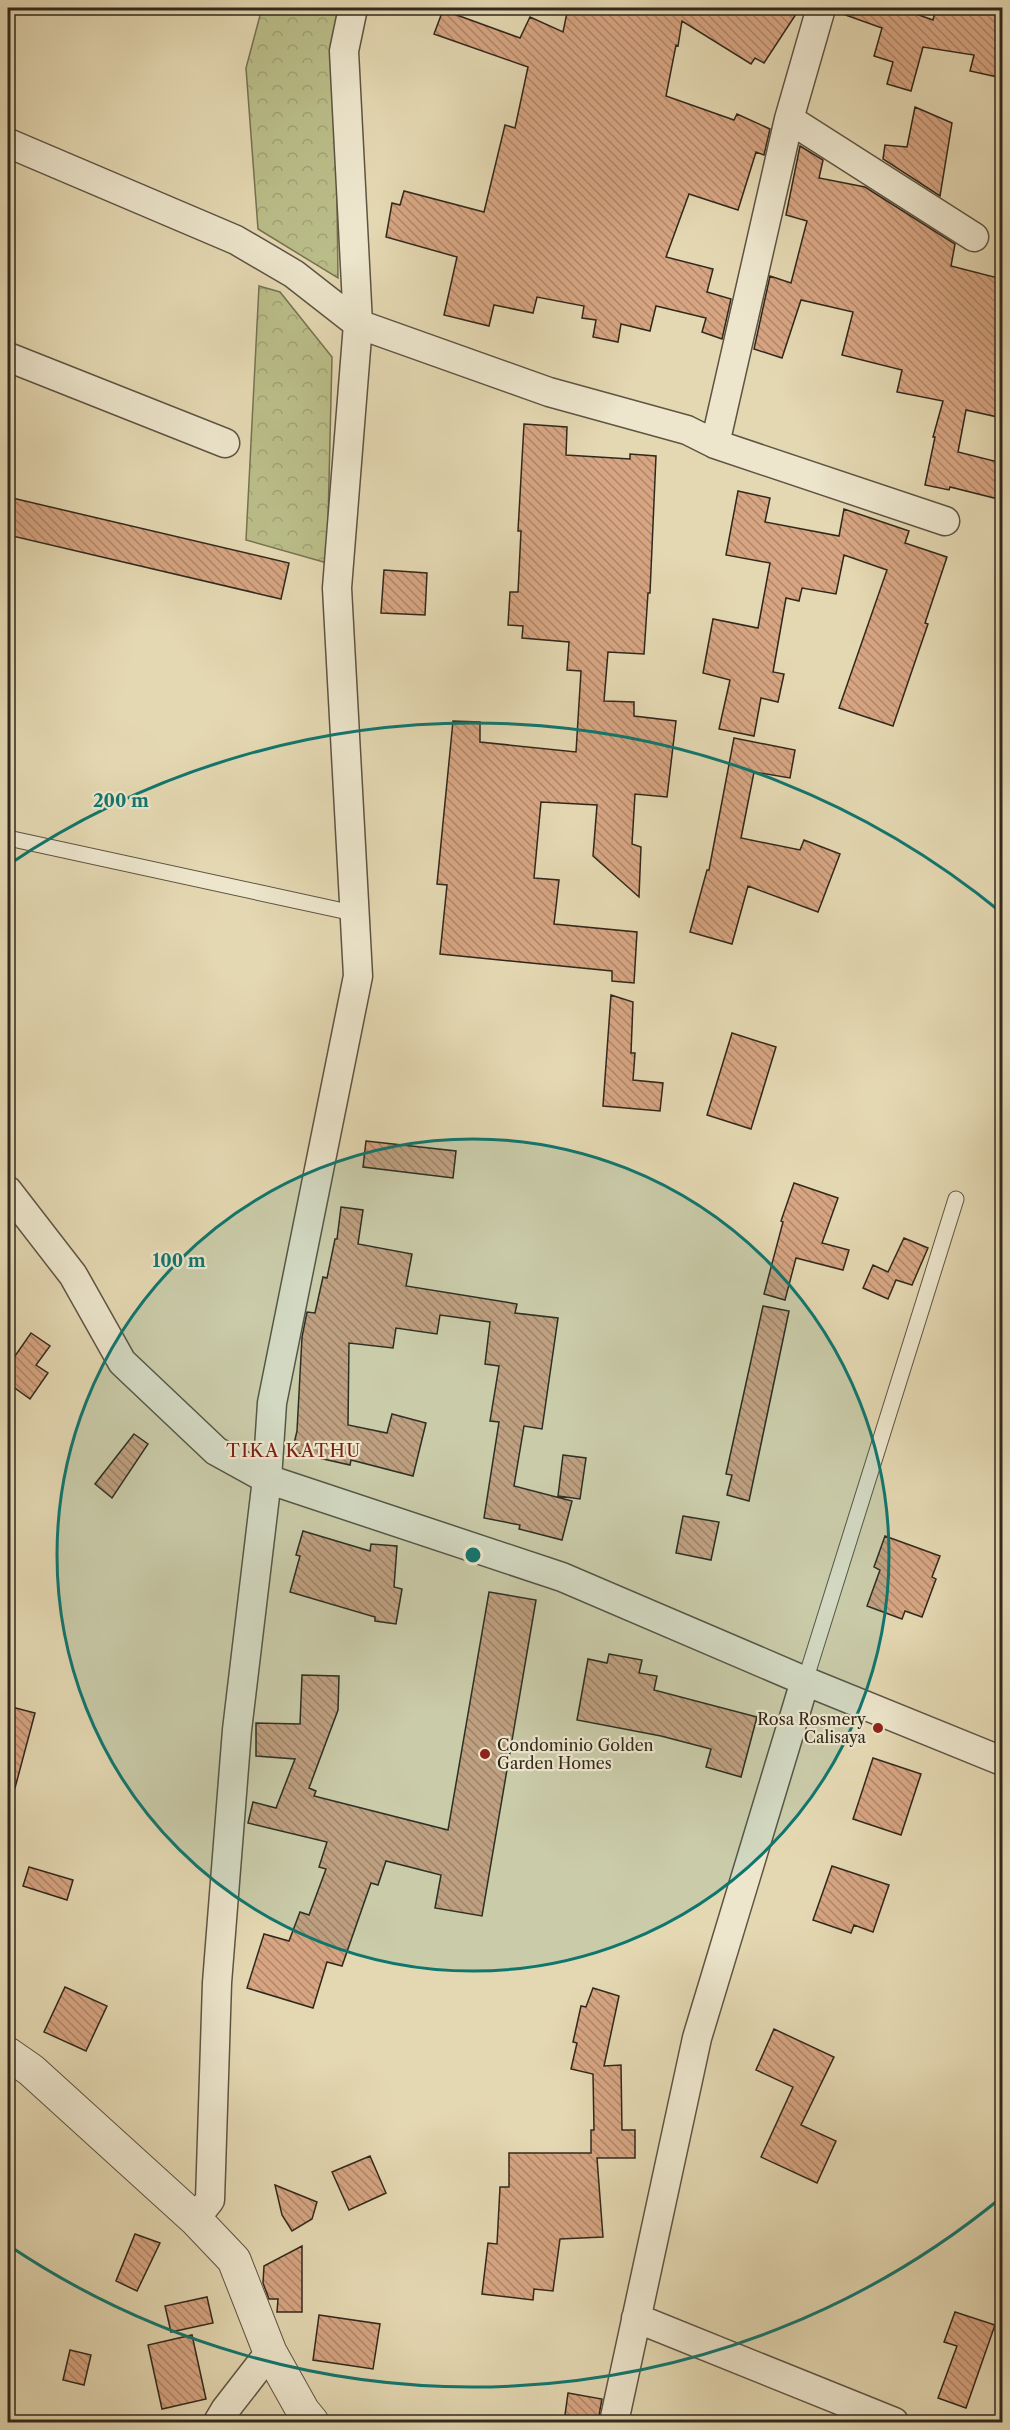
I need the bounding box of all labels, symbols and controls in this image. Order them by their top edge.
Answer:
text: 200 m [93,790,149,812]
text: 100 m [152,1250,206,1272]
district label: TIKA KATHU [226,1440,362,1462]
centre of rings [463,1545,483,1565]
place label: Rosa Rosmery Calisaya [757,1709,867,1747]
marker: Rosa Rosmery Calisaya [871,1721,885,1735]
place label: Condominio Golden Garden Homes [497,1735,654,1773]
marker: Condominio Golden Garden Homes [478,1747,492,1761]

